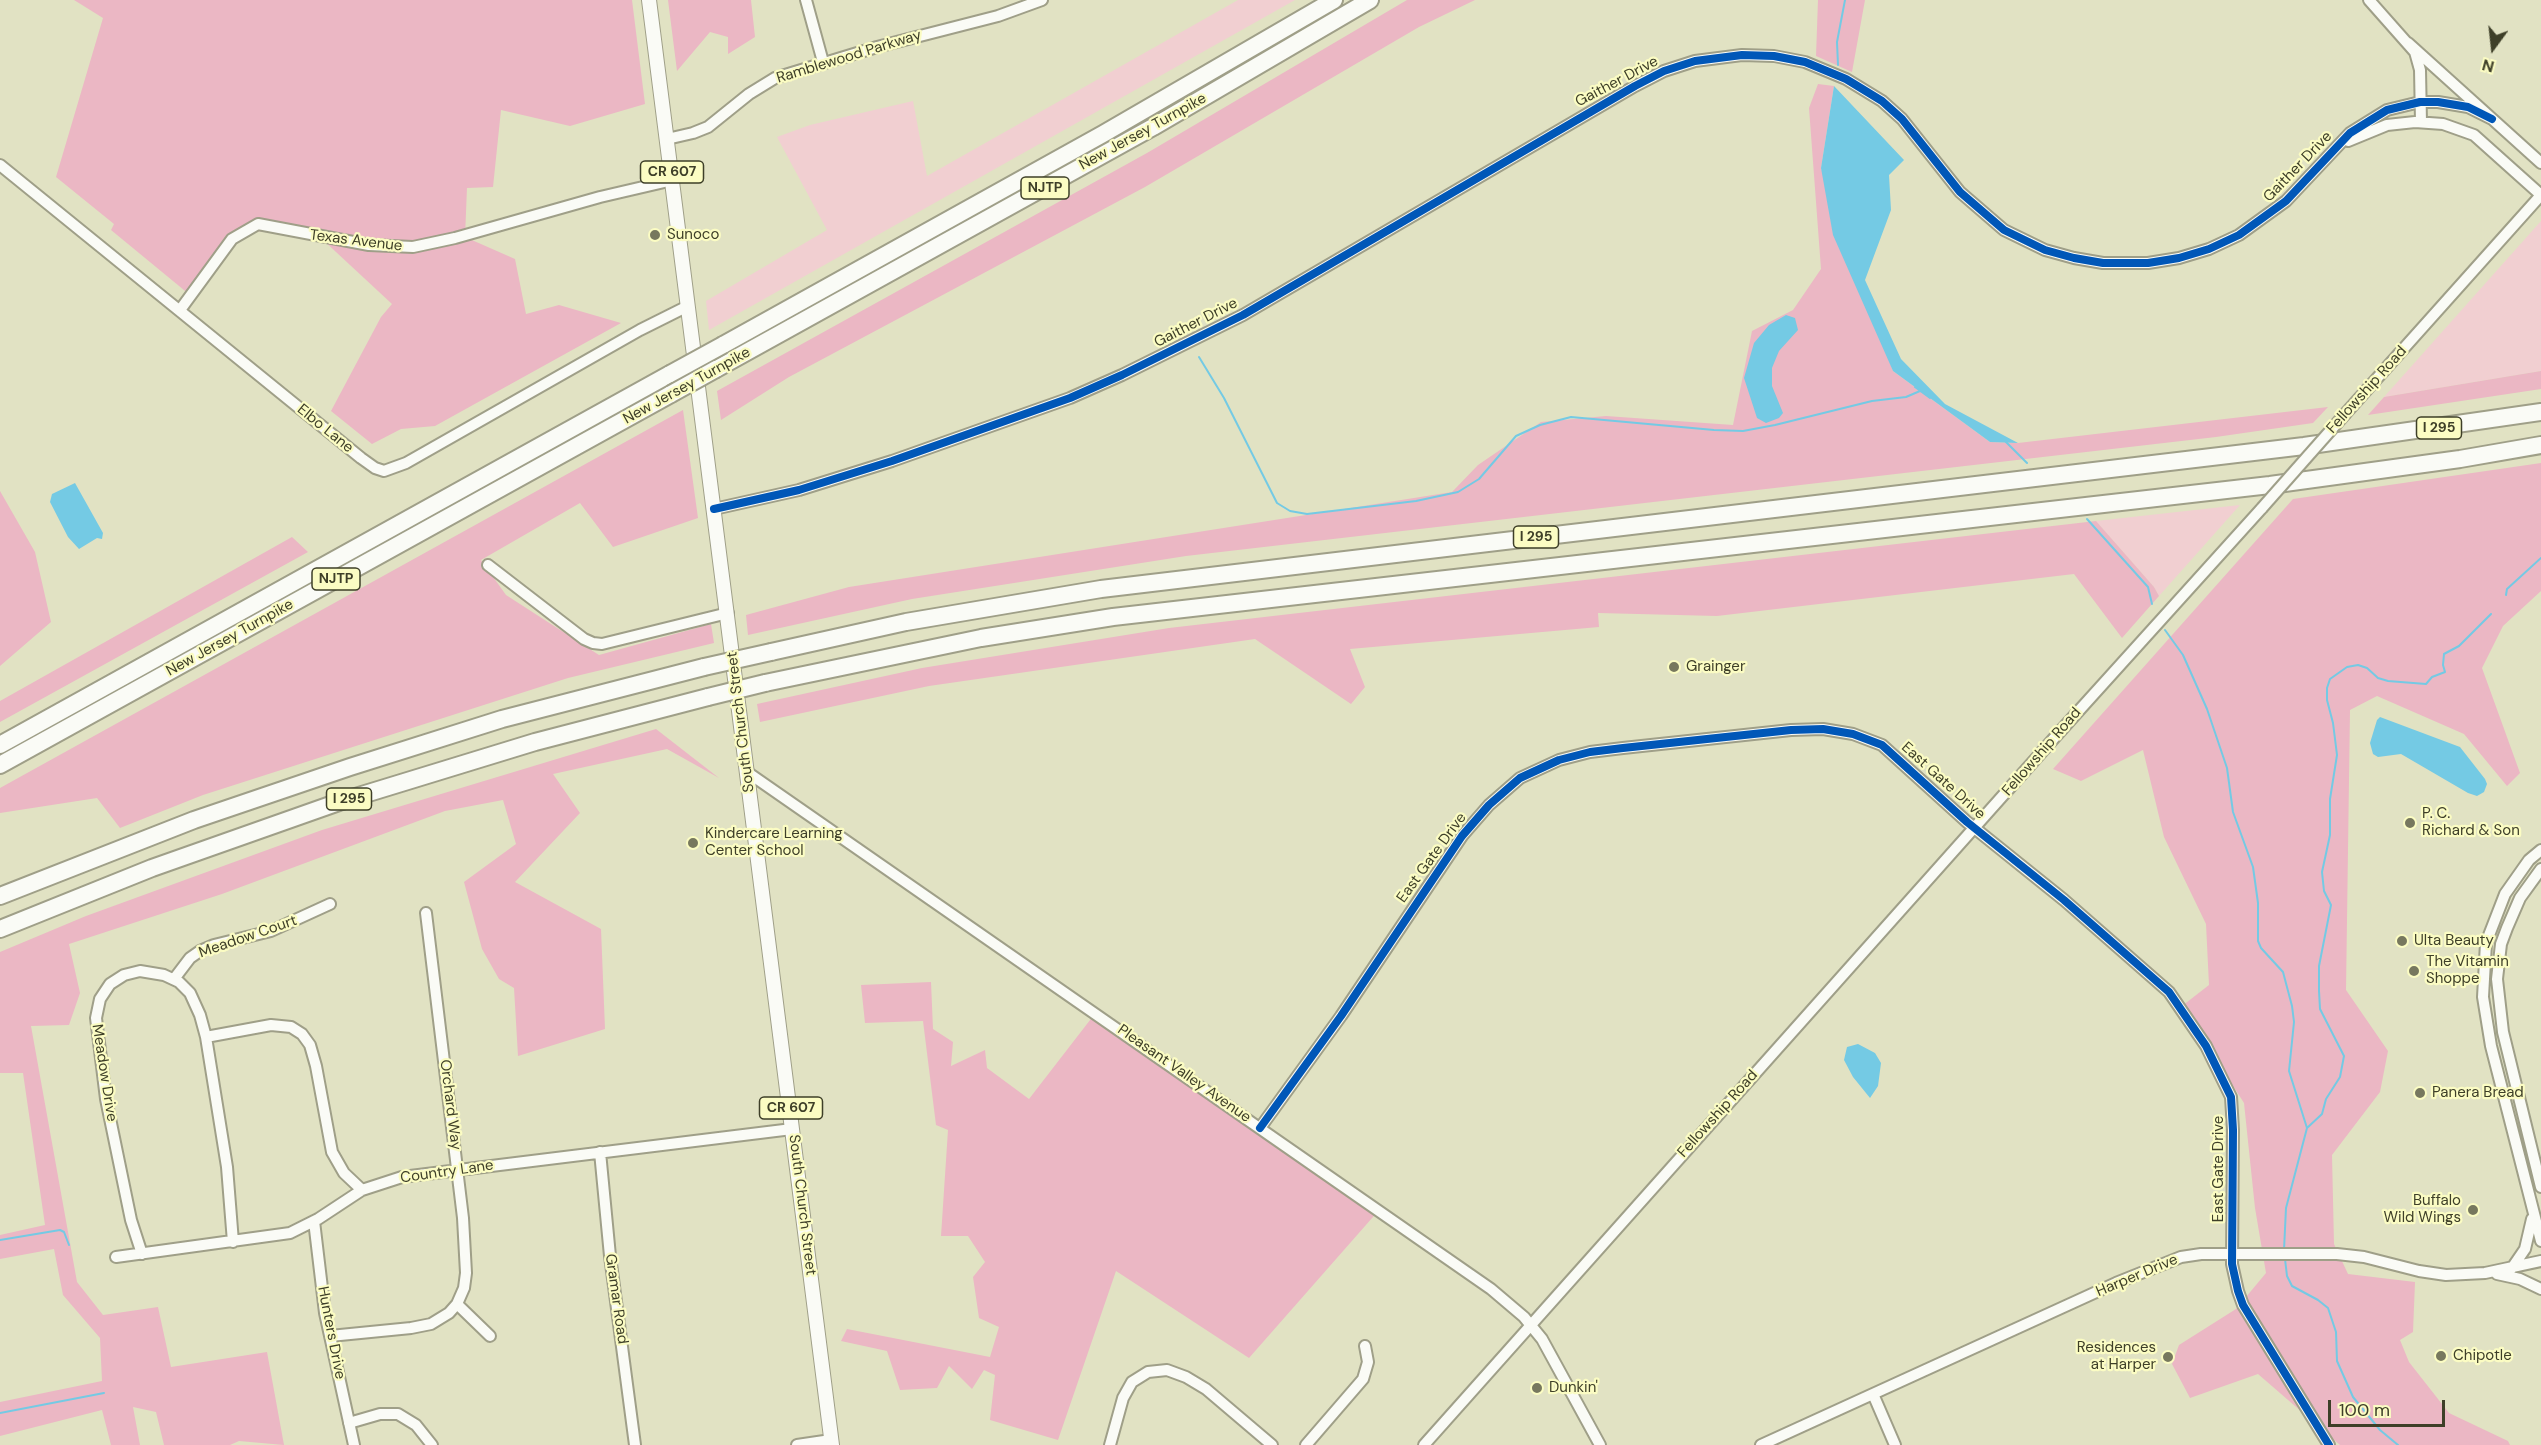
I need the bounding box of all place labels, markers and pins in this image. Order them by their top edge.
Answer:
place label: Sunoco [667,226,719,244]
marker: Sunoco [648,228,662,242]
place label: Grainger [1686,658,1745,676]
marker: Grainger [1667,660,1681,674]
place label: P. C. Richard & Son [2422,805,2520,840]
marker: P. C. Richard & Son [2403,816,2417,830]
place label: Kindercare Learning Center School [705,825,843,860]
marker: Kindercare Learning Center School [686,836,700,850]
place label: Ulta Beauty [2414,932,2494,950]
marker: Ulta Beauty [2395,934,2409,948]
place label: The Vitamin Shoppe [2426,953,2509,988]
marker: The Vitamin Shoppe [2407,964,2421,978]
place label: Panera Bread [2432,1084,2524,1102]
marker: Panera Bread [2413,1086,2427,1100]
place label: Buffalo Wild Wings [2384,1192,2461,1227]
marker: Buffalo Wild Wings [2466,1203,2480,1217]
place label: Residences at Harper [2077,1339,2156,1374]
place label: Chipotle [2453,1347,2512,1365]
marker: Chipotle [2434,1349,2448,1363]
marker: Residences at Harper [2161,1350,2175,1364]
place label: Dunkin' [1549,1379,1598,1397]
marker: Dunkin' [1530,1381,1544,1395]

